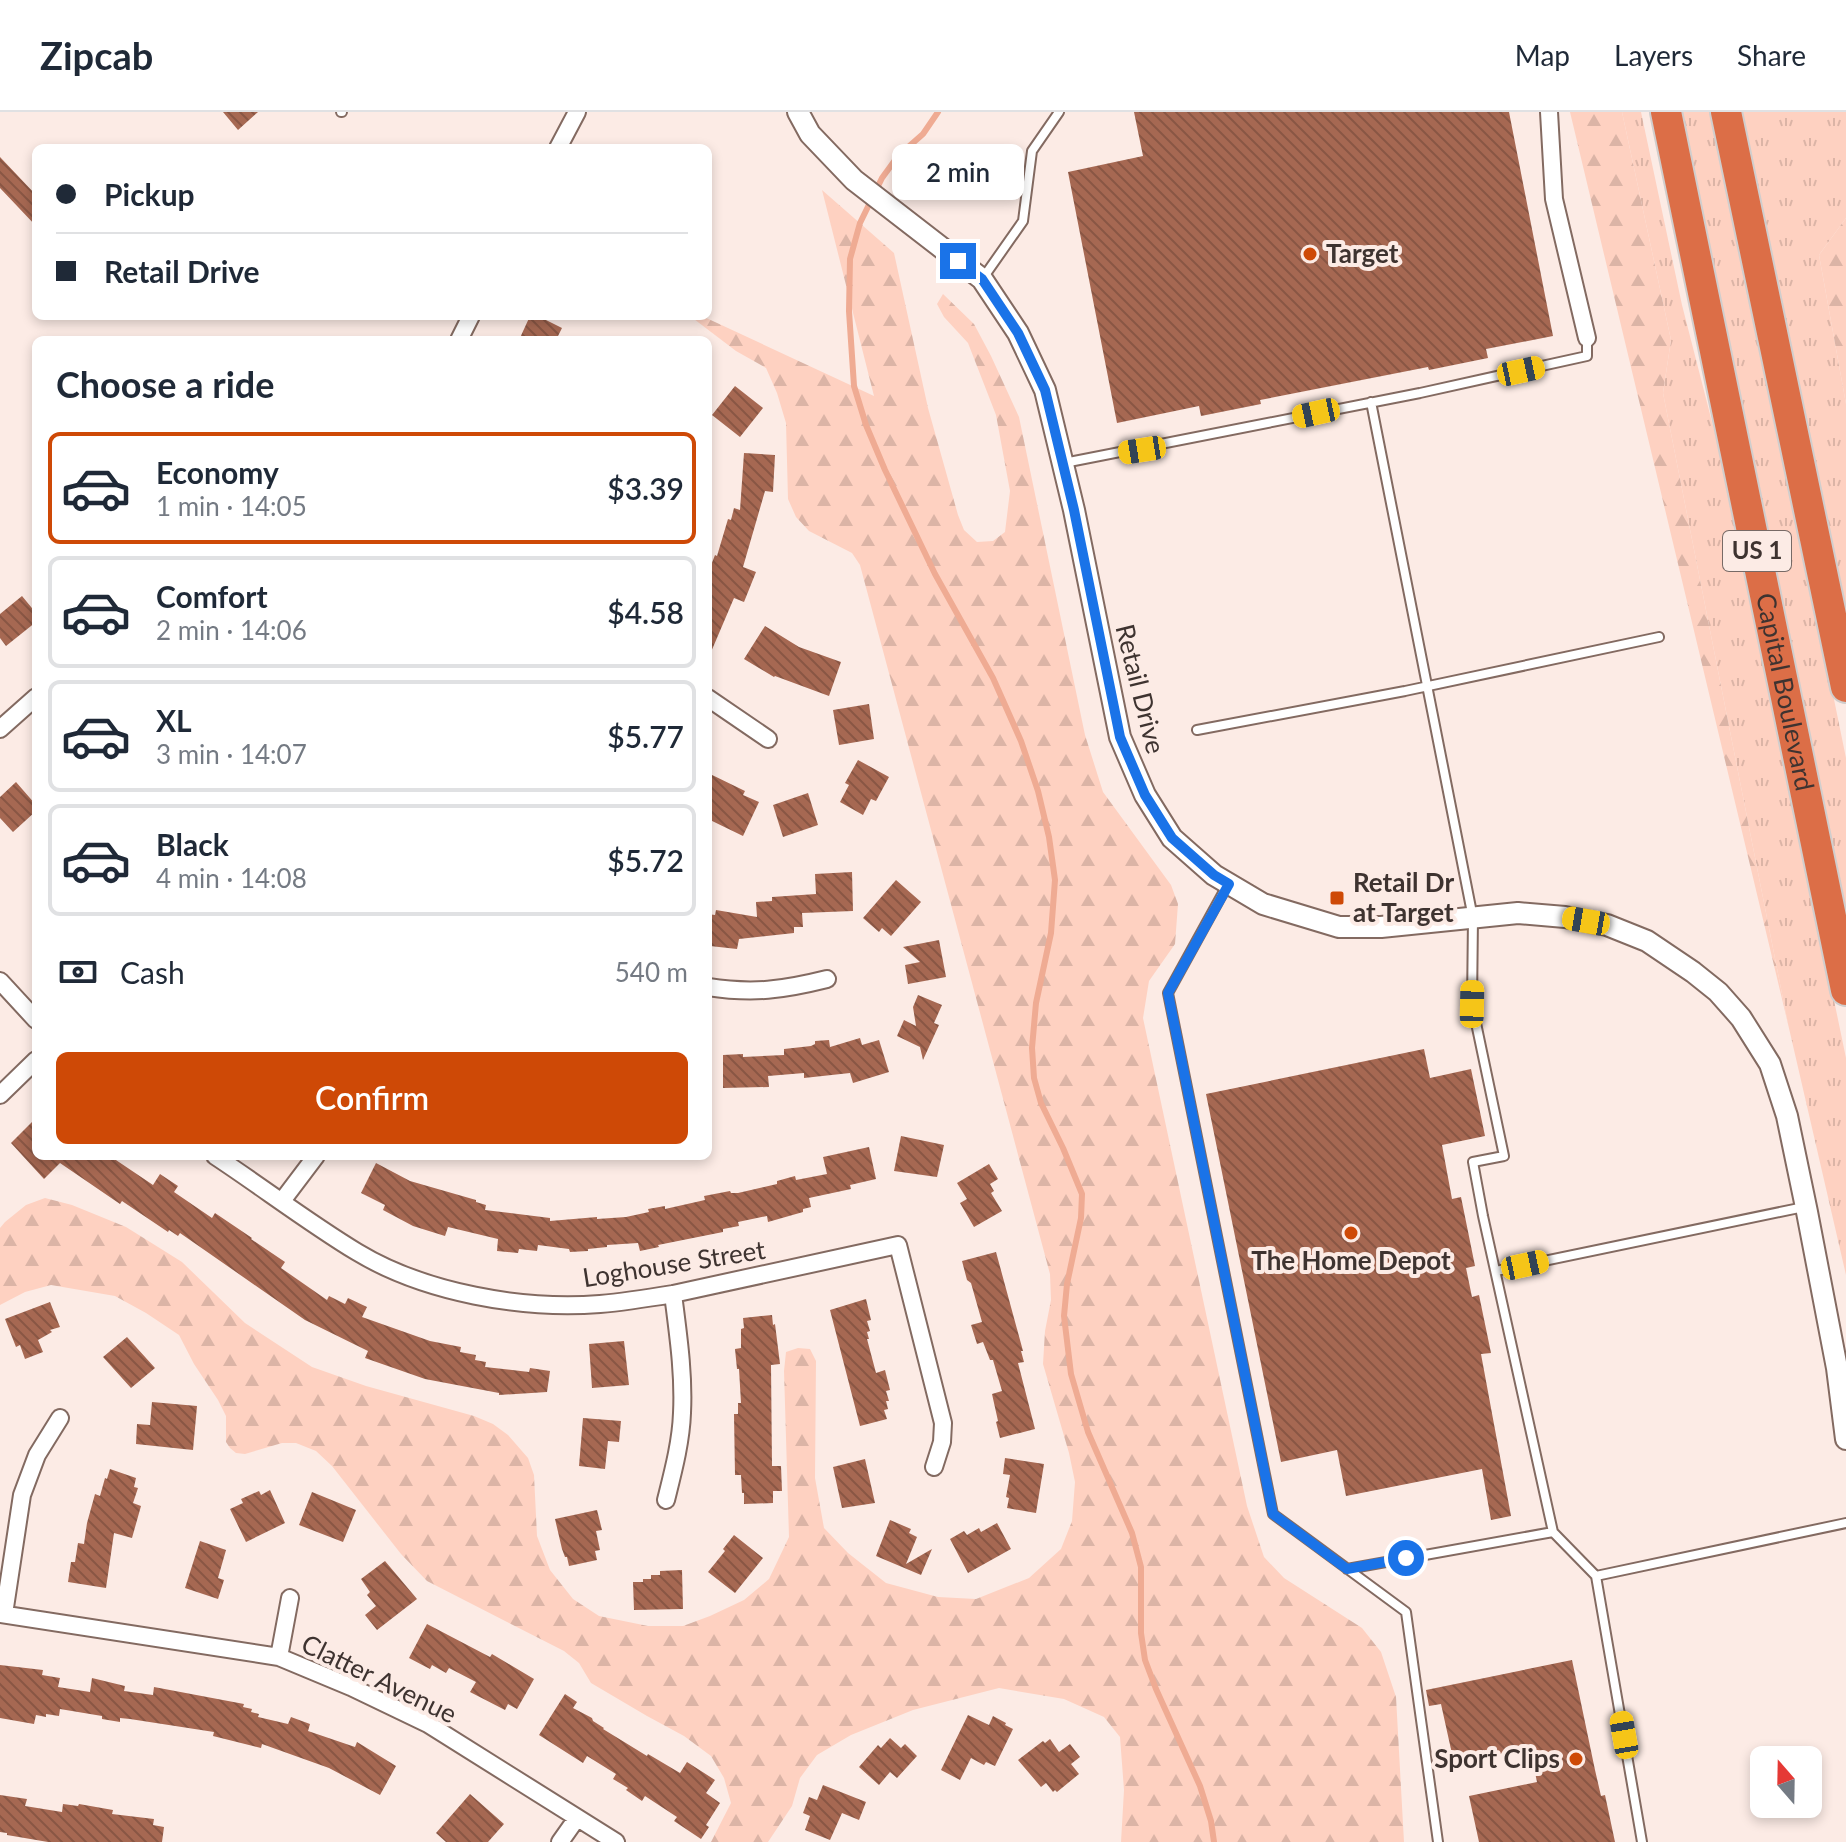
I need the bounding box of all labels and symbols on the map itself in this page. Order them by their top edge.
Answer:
callout: 2 min [892,145,1024,201]
place label: Target [1326,237,1399,269]
route end [940,243,976,279]
marker: Target [1301,245,1319,263]
car [1495,354,1547,388]
car [1290,396,1342,430]
car [1116,434,1168,466]
road number: US 1 [1723,531,1791,571]
street label: Capital Boulevard [1750,590,1822,794]
street label: Retail Drive [1109,621,1173,757]
place label: Retail Dr at Target [1353,866,1454,928]
marker: Retail Dr at Target [1328,889,1346,907]
car [1560,905,1612,937]
car [1460,980,1484,1028]
marker: The Home Depot [1342,1224,1360,1242]
street label: Loghouse Street [580,1233,768,1293]
place label: The Home Depot [1251,1244,1451,1276]
car [1499,1248,1551,1282]
route start [1388,1540,1424,1576]
street label: Clatter Avenue [297,1627,462,1729]
car [1608,1709,1640,1761]
place label: Sport Clips [1434,1742,1560,1774]
north arrow [1750,1746,1822,1818]
marker: Sport Clips [1567,1750,1585,1768]

